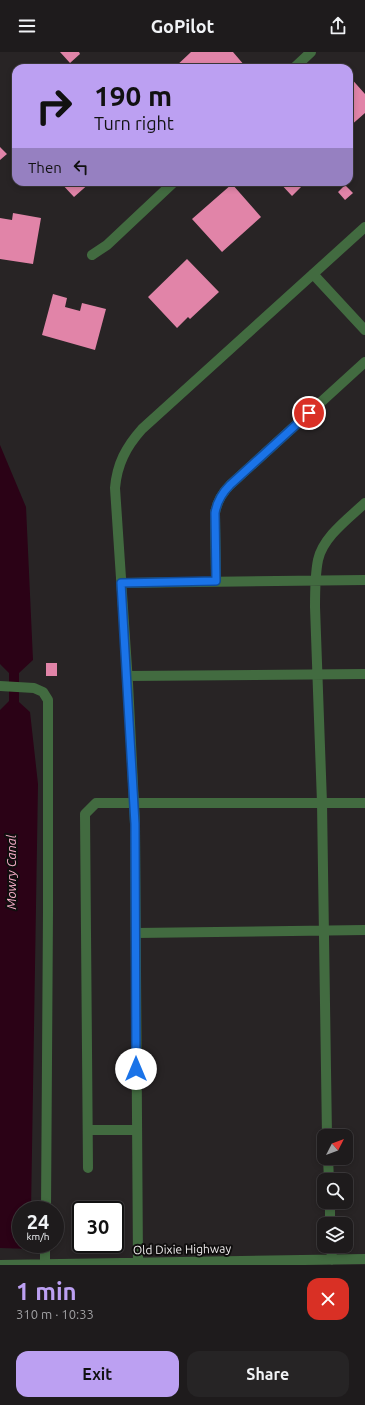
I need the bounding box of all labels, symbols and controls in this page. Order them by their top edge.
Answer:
icon: menu [16,15,38,37]
icon: share [327,15,349,37]
text: GoPilot [151,16,214,36]
icon: right [28,80,80,132]
text: 190 m [94,80,172,111]
text: Turn right [94,113,174,133]
icon: left [70,156,92,178]
text: Then [28,159,62,176]
pin [292,396,326,430]
icon: arrive [298,402,320,424]
water label: Mowry Canal [4,834,18,910]
position arrow [115,1048,157,1090]
north arrow [317,1129,353,1165]
map controls [317,1129,353,1253]
button: search [317,1173,353,1209]
speed limit sign: 30 [72,1201,124,1253]
text: 24 [27,1210,49,1233]
button: layers [317,1217,353,1253]
text: km/h [26,1231,50,1242]
street label: Old Dixie Highway [133,1242,231,1256]
text: 1 min [16,1278,77,1305]
button: close [307,1278,349,1320]
text: 310 m · 10:33 [16,1307,94,1321]
button: Exit [16,1351,179,1397]
button: Share [187,1351,349,1397]

